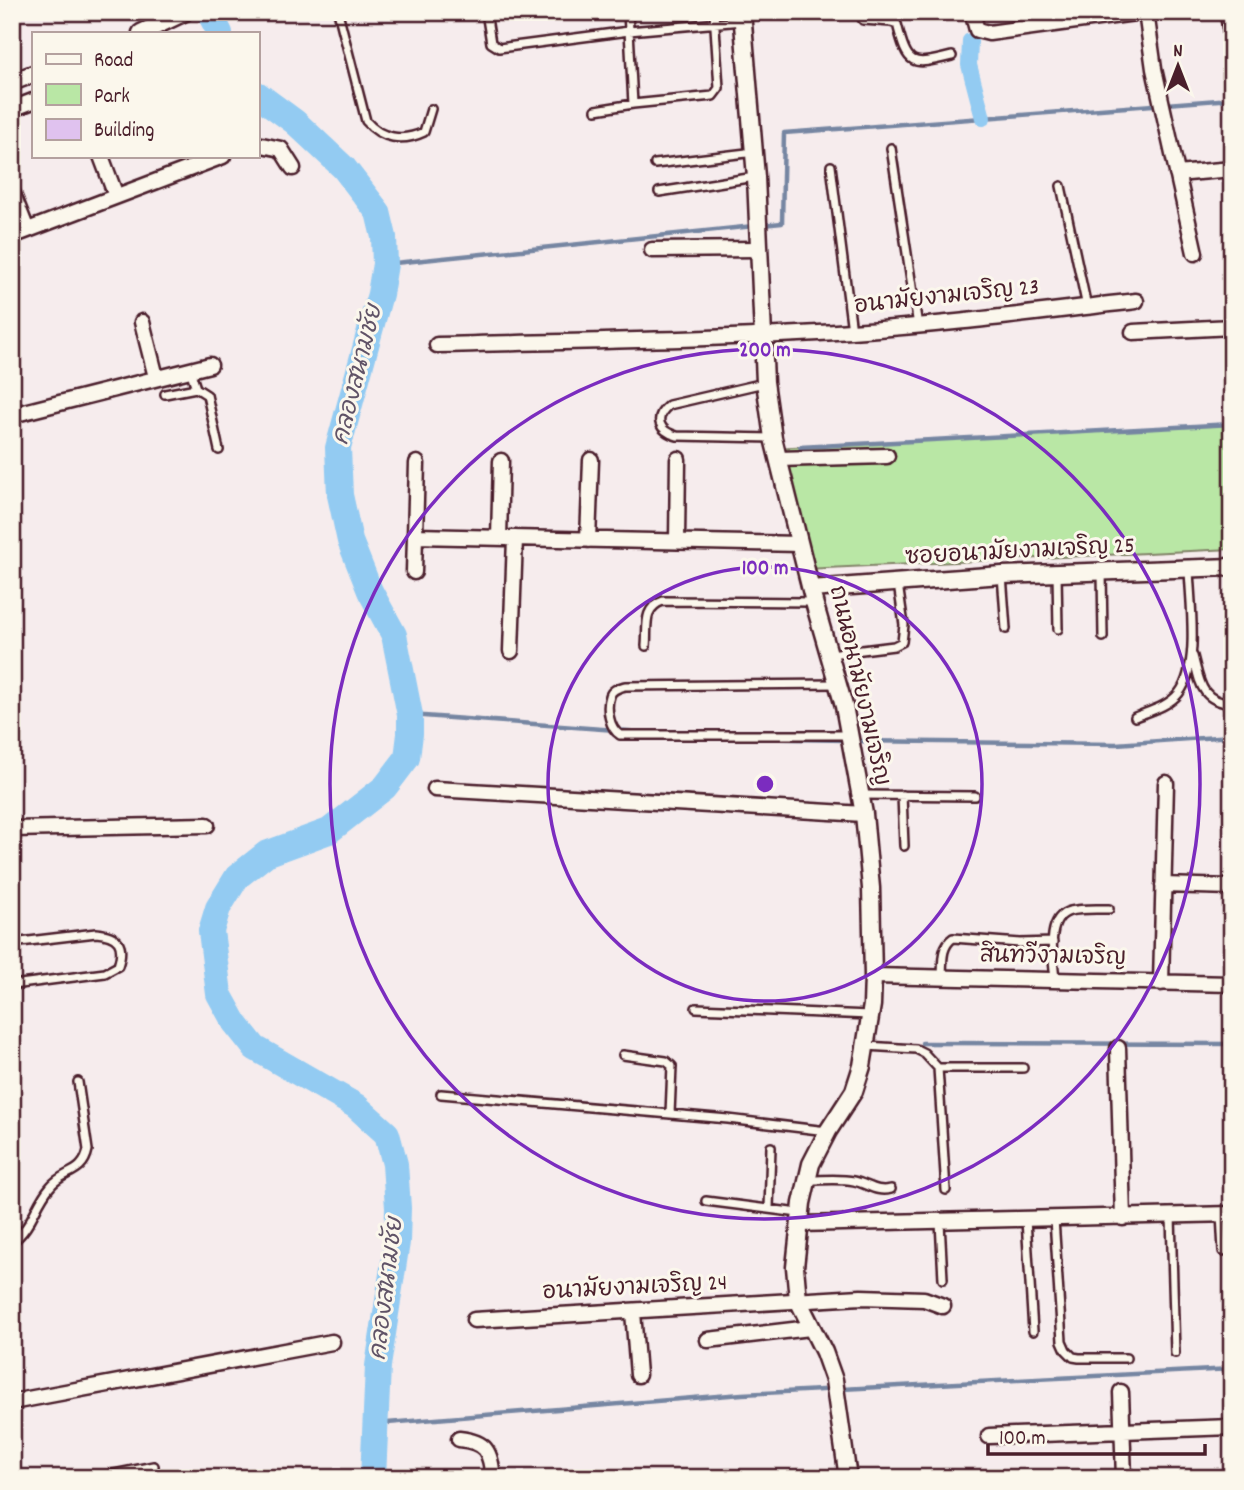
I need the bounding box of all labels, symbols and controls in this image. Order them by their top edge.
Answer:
legend [32,32,259,158]
north arrow [1142,32,1212,102]
text: N [1173,39,1183,66]
text: Road [94,47,133,77]
text: Park [94,83,130,113]
text: Building [94,117,154,147]
street label: อนามัยงามเจริญ 23 [853,271,1041,324]
water label: คลองสนามชัย [325,299,393,449]
text: 200 m [739,337,791,367]
street label: ซอยอนามัยงามเจริญ 25 [904,530,1136,575]
text: 100 m [742,555,788,585]
street label: ถนนอนามัยงามเจริญ [819,582,898,789]
centre of rings [753,772,777,796]
street label: สินทวีงามเจริญ [979,938,1127,976]
water label: คลองสนามชัย [362,1214,414,1362]
street label: อนามัยงามเจริญ 24 [542,1267,728,1310]
scale bar [988,1413,1206,1457]
text: 100 m [999,1425,1046,1455]

